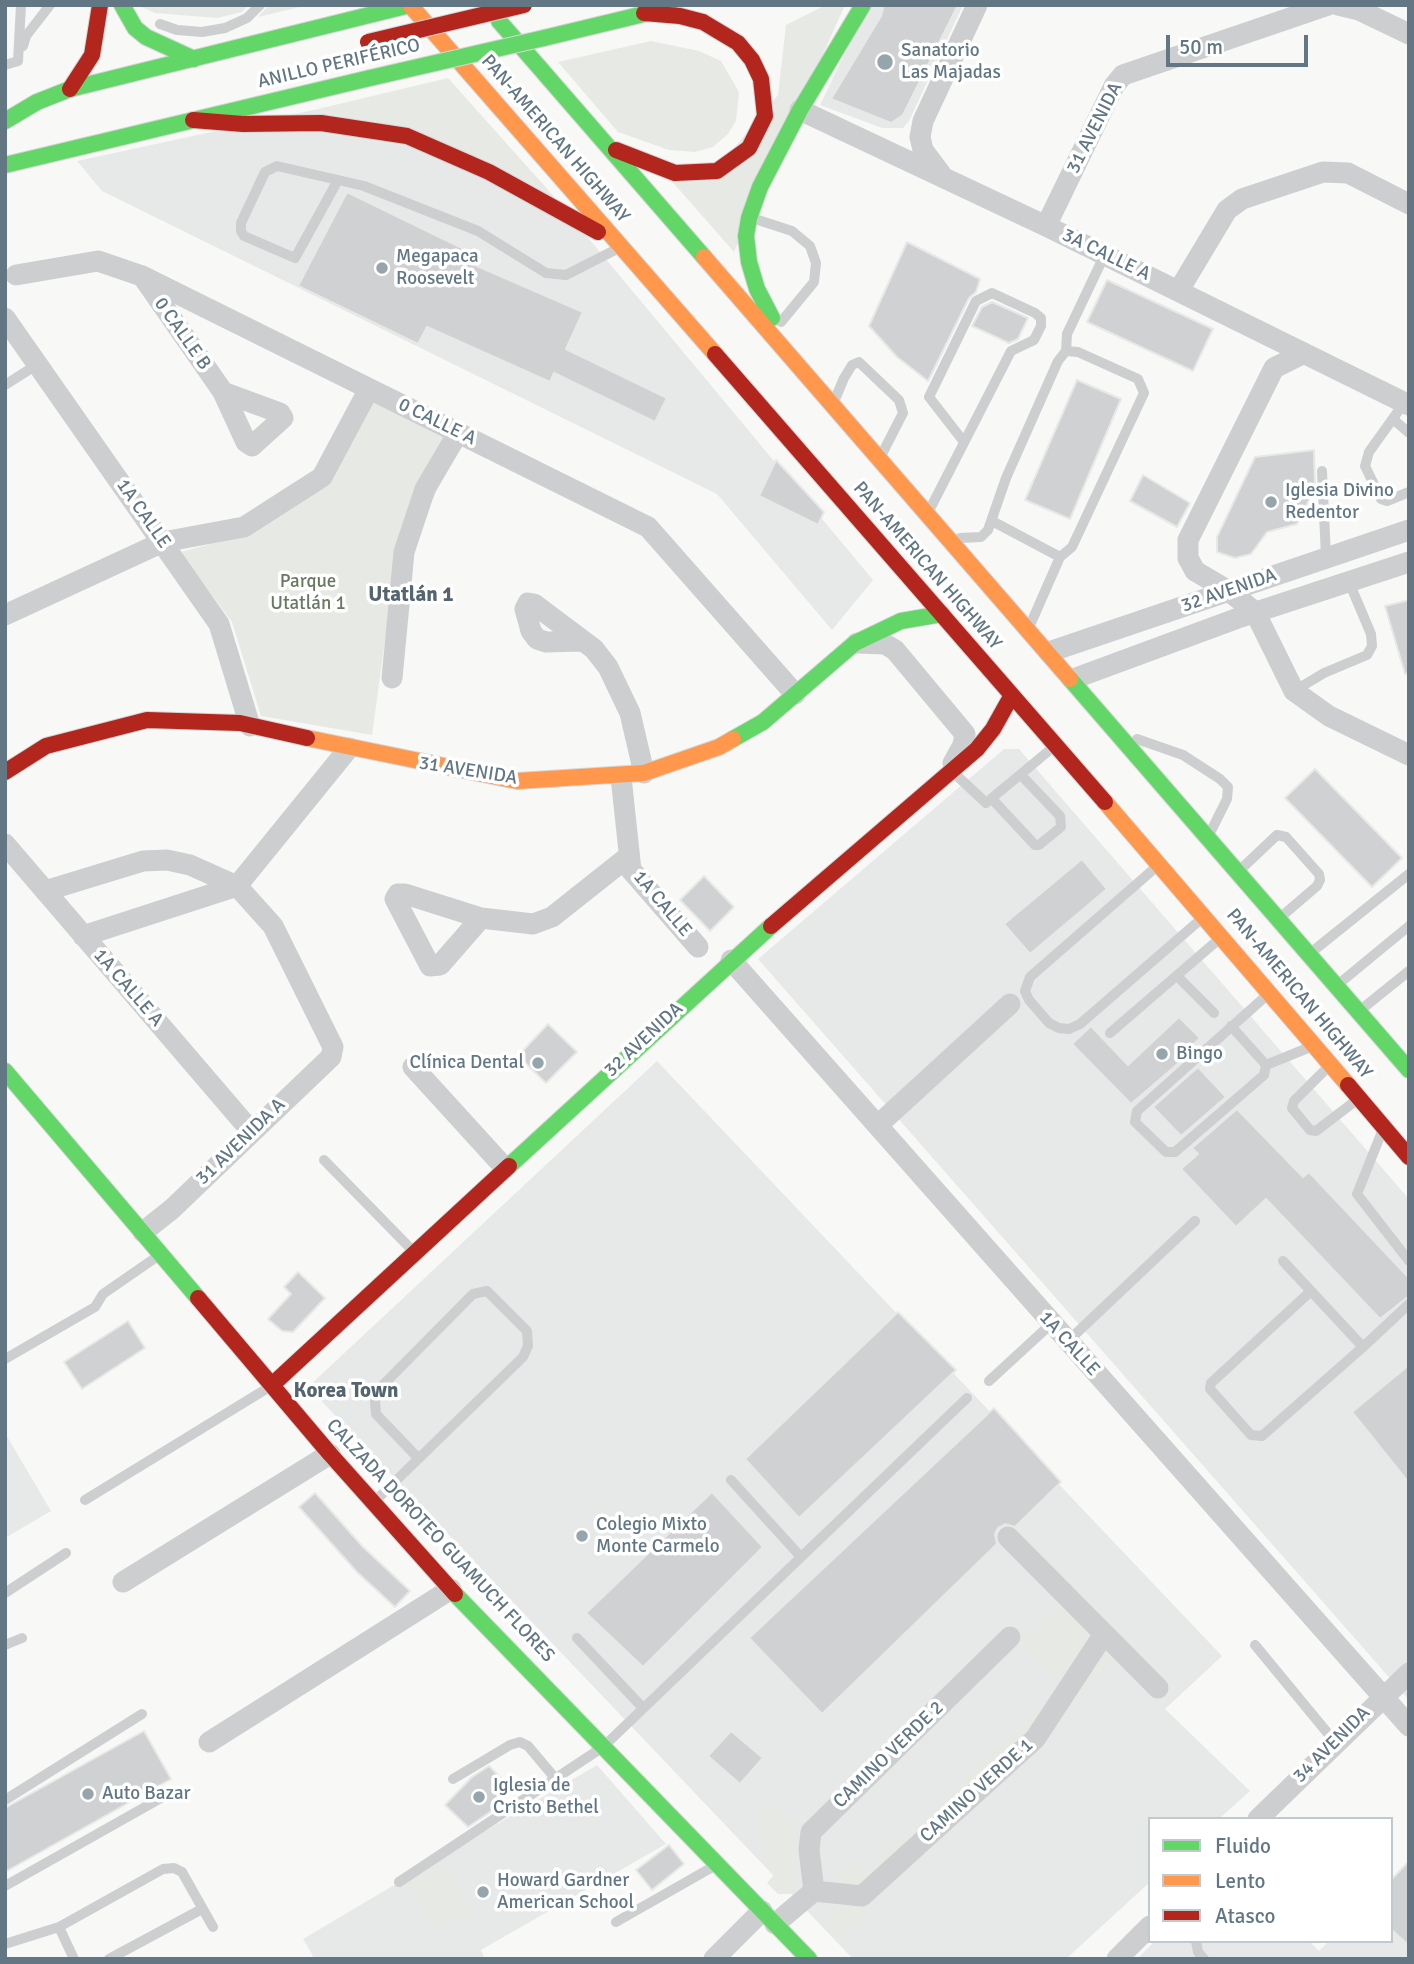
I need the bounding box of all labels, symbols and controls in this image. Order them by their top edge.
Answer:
scale bar [1169,21,1311,65]
street label: ANILLO PERIFÉRICO [256,34,422,94]
text: 50 m [1179,34,1223,60]
place label: Sanatorio Las Majadas [901,40,1001,84]
street label: PAN-AMERICAN HIGHWAY [476,50,634,228]
marker: Sanatorio Las Majadas [875,52,895,72]
street label: 31 AVENIDA [1062,79,1128,177]
street label: 3A CALLE A [1058,224,1154,286]
place label: Megapaca Roosevelt [396,246,479,290]
marker: Megapaca Roosevelt [374,260,390,276]
street label: 0 CALLE B [149,293,215,375]
street label: 0 CALLE A [394,393,480,451]
street label: 1A CALLE [111,475,175,553]
street label: PAN-AMERICAN HIGHWAY [848,477,1006,655]
place label: Iglesia Divino Redentor [1285,480,1394,524]
marker: Iglesia Divino Redentor [1263,494,1279,510]
street label: 32 AVENIDA [1178,564,1280,618]
park label: Parque Utatlán 1 [270,571,346,615]
district label: Utatlán 1 [368,582,454,608]
street label: 31 AVENIDA [417,752,519,790]
street label: 1A CALLE [628,866,696,942]
street label: PAN-AMERICAN HIGHWAY [1221,904,1377,1084]
street label: 1A CALLE A [88,945,168,1031]
street label: 32 AVENIDA [600,998,688,1082]
place label: Bingo [1176,1043,1223,1065]
marker: Bingo [1154,1046,1170,1062]
place label: Clínica Dental [410,1052,524,1074]
marker: Clínica Dental [530,1055,546,1071]
street label: 31 AVENIDA A [192,1094,290,1190]
street label: 1A CALLE [1034,1307,1104,1381]
district label: Korea Town [294,1378,398,1404]
street label: CALZADA DOROTEO GUAMUCH FLORES [321,1415,559,1667]
place label: Colegio Mixto Monte Carmelo [596,1514,720,1558]
marker: Colegio Mixto Monte Carmelo [574,1528,590,1544]
street label: CAMINO VERDE 2 [829,1697,949,1813]
street label: 34 AVENIDA [1289,1702,1375,1788]
street label: CAMINO VERDE 1 [916,1734,1038,1848]
place label: Iglesia de Cristo Bethel [493,1775,599,1819]
place label: Auto Bazar [102,1783,191,1805]
marker: Auto Bazar [80,1786,96,1802]
marker: Iglesia de Cristo Bethel [471,1789,487,1805]
legend [1148,1817,1393,1943]
text: Fluido [1215,1833,1271,1859]
text: Lento [1215,1868,1265,1894]
place label: Howard Gardner American School [497,1870,634,1914]
marker: Howard Gardner American School [475,1884,491,1900]
text: Atasco [1215,1903,1275,1929]

